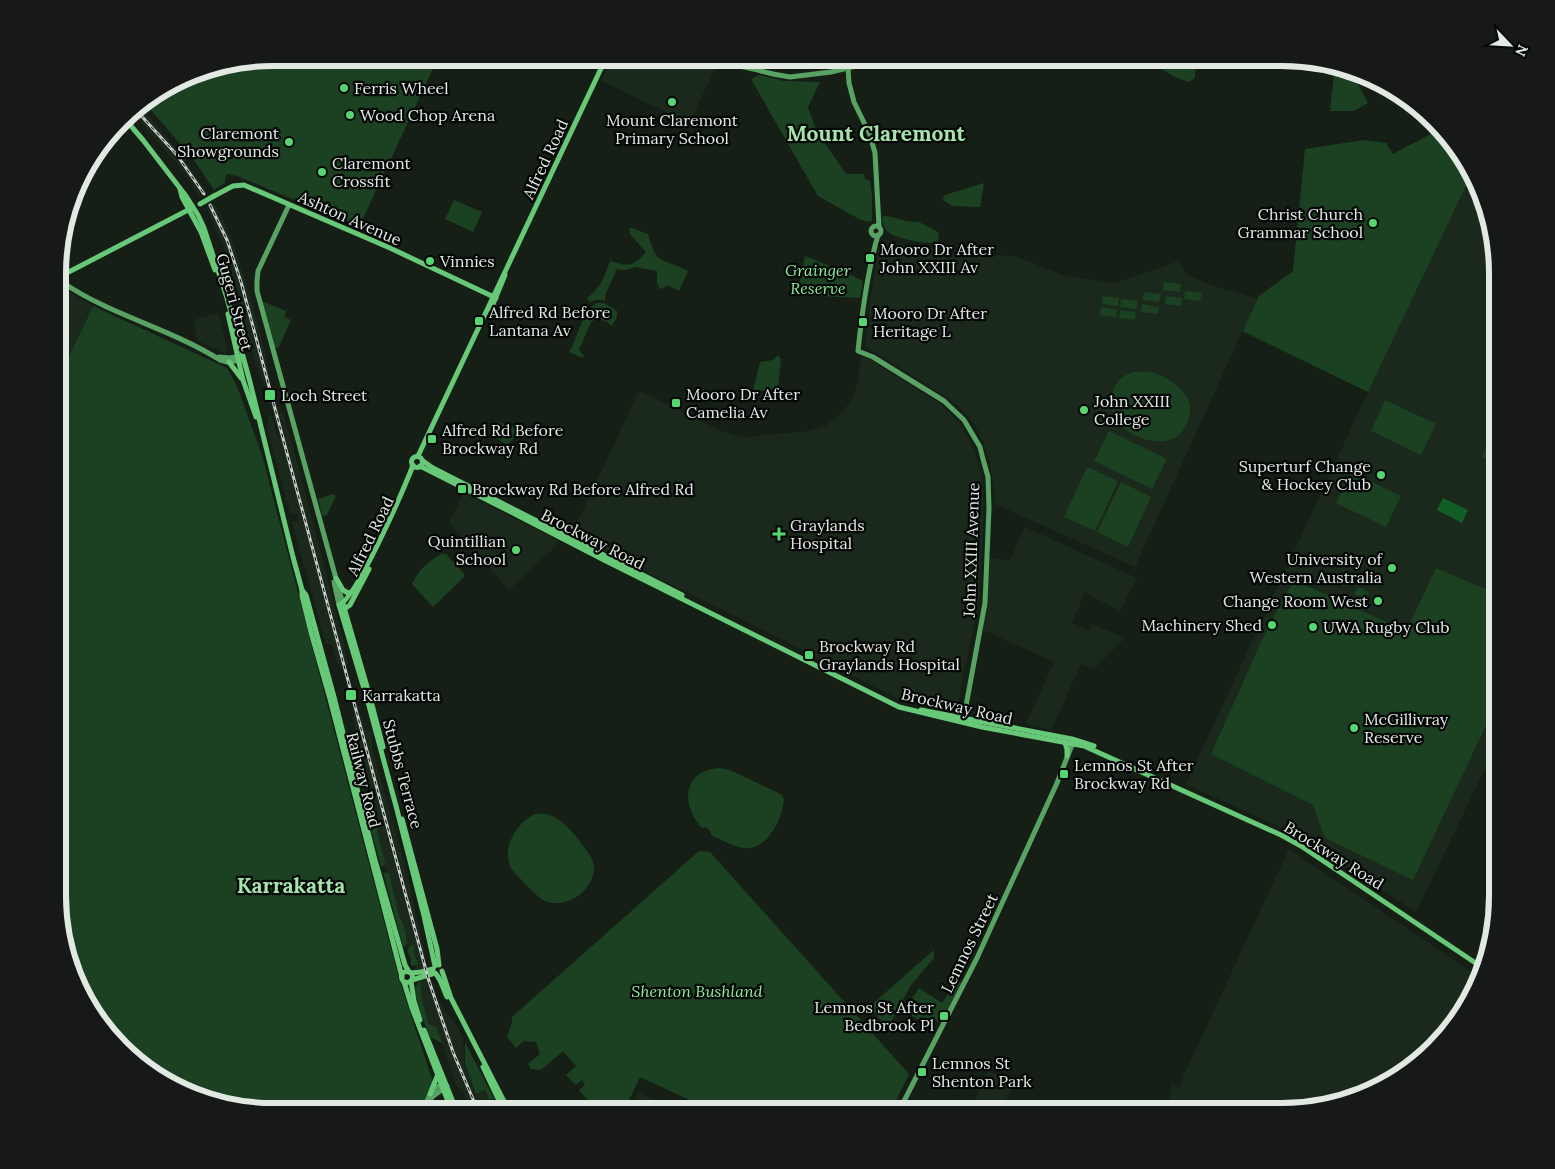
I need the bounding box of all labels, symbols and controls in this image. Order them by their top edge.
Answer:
north arrow [1485,20,1535,70]
text: N [1511,42,1532,59]
place label: Ferris Wheel [354,78,449,98]
marker: Ferris Wheel [338,82,350,94]
marker: Mount Claremont Primary School [666,96,678,108]
place label: Wood Chop Arena [360,105,495,125]
marker: Wood Chop Arena [344,109,356,121]
place label: Mount Claremont Primary School [606,110,739,148]
street label: Alfred Road [517,115,572,203]
district label: Mount Claremont [787,120,966,147]
place label: Claremont Showgrounds [177,123,280,161]
marker: Claremont Showgrounds [283,136,295,148]
place label: Claremont Crossfit [332,153,412,191]
marker: Claremont Crossfit [316,166,328,178]
street label: Ashton Avenue [294,186,405,250]
place label: Christ Church Grammar School [1238,204,1363,242]
marker: Christ Church Grammar School [1367,217,1379,229]
place label: Mooro Dr After John XXIII Av [879,239,994,277]
street label: Gugeri Street [212,251,258,354]
place label: Vinnies [439,251,495,271]
marker: Mooro Dr After John XXIII Av [864,252,876,264]
marker: Vinnies [424,255,436,267]
park label: Grainger Reserve [785,260,852,298]
place label: Alfred Rd Before Lantana Av [488,302,611,340]
place label: Mooro Dr After Heritage L [873,303,987,341]
marker: Alfred Rd Before Lantana Av [473,315,485,327]
marker: Mooro Dr After Heritage L [857,316,869,328]
place label: Mooro Dr After Camelia Av [686,384,800,422]
place label: Loch Street [281,385,368,405]
marker: Loch Street [263,388,277,402]
place label: John XXIII College [1093,391,1170,429]
marker: Mooro Dr After Camelia Av [670,397,682,409]
marker: John XXIII College [1078,404,1090,416]
place label: Alfred Rd Before Brockway Rd [441,420,564,458]
marker: Alfred Rd Before Brockway Rd [426,433,438,445]
place label: Superturf Change & Hockey Club [1239,456,1371,494]
marker: Superturf Change & Hockey Club [1375,469,1387,481]
place label: Brockway Rd Before Alfred Rd [472,479,694,499]
street label: John XXIII Avenue [959,482,983,619]
marker: Brockway Rd Before Alfred Rd [456,483,468,495]
street label: Alfred Road [342,493,398,580]
street label: Brockway Road [538,504,649,574]
place label: Graylands Hospital [790,515,865,553]
marker: Graylands Hospital [772,527,786,541]
place label: Quintillian School [428,531,506,569]
marker: Quintillian School [510,544,522,556]
place label: University of Western Australia [1250,549,1384,587]
marker: University of Western Australia [1386,562,1398,574]
place label: Change Room West [1223,591,1369,611]
marker: Change Room West [1372,595,1384,607]
place label: Machinery Shed [1141,615,1262,635]
place label: UWA Rugby Club [1323,617,1450,637]
marker: Machinery Shed [1266,619,1278,631]
marker: UWA Rugby Club [1307,621,1319,633]
place label: Brockway Rd Graylands Hospital [819,636,960,674]
marker: Brockway Rd Graylands Hospital [803,649,815,661]
street label: Brockway Road [899,683,1015,729]
place label: Karrakatta [362,685,441,705]
marker: Karrakatta [344,688,358,702]
place label: McGillivray Reserve [1364,709,1449,747]
street label: Stubbs Terrace [379,717,427,831]
marker: McGillivray Reserve [1348,722,1360,734]
street label: Railway Road [342,730,386,830]
place label: Lemnos St After Brockway Rd [1074,755,1194,793]
marker: Lemnos St After Brockway Rd [1058,768,1070,780]
street label: Brockway Road [1281,816,1388,894]
district label: Karrakatta [237,872,345,899]
street label: Lemnos Street [936,889,1002,996]
park label: Shenton Bushland [631,981,763,1001]
place label: Lemnos St After Bedbrook Pl [814,997,934,1035]
marker: Lemnos St After Bedbrook Pl [938,1010,950,1022]
place label: Lemnos St Shenton Park [932,1053,1032,1091]
marker: Lemnos St Shenton Park [916,1066,928,1078]

